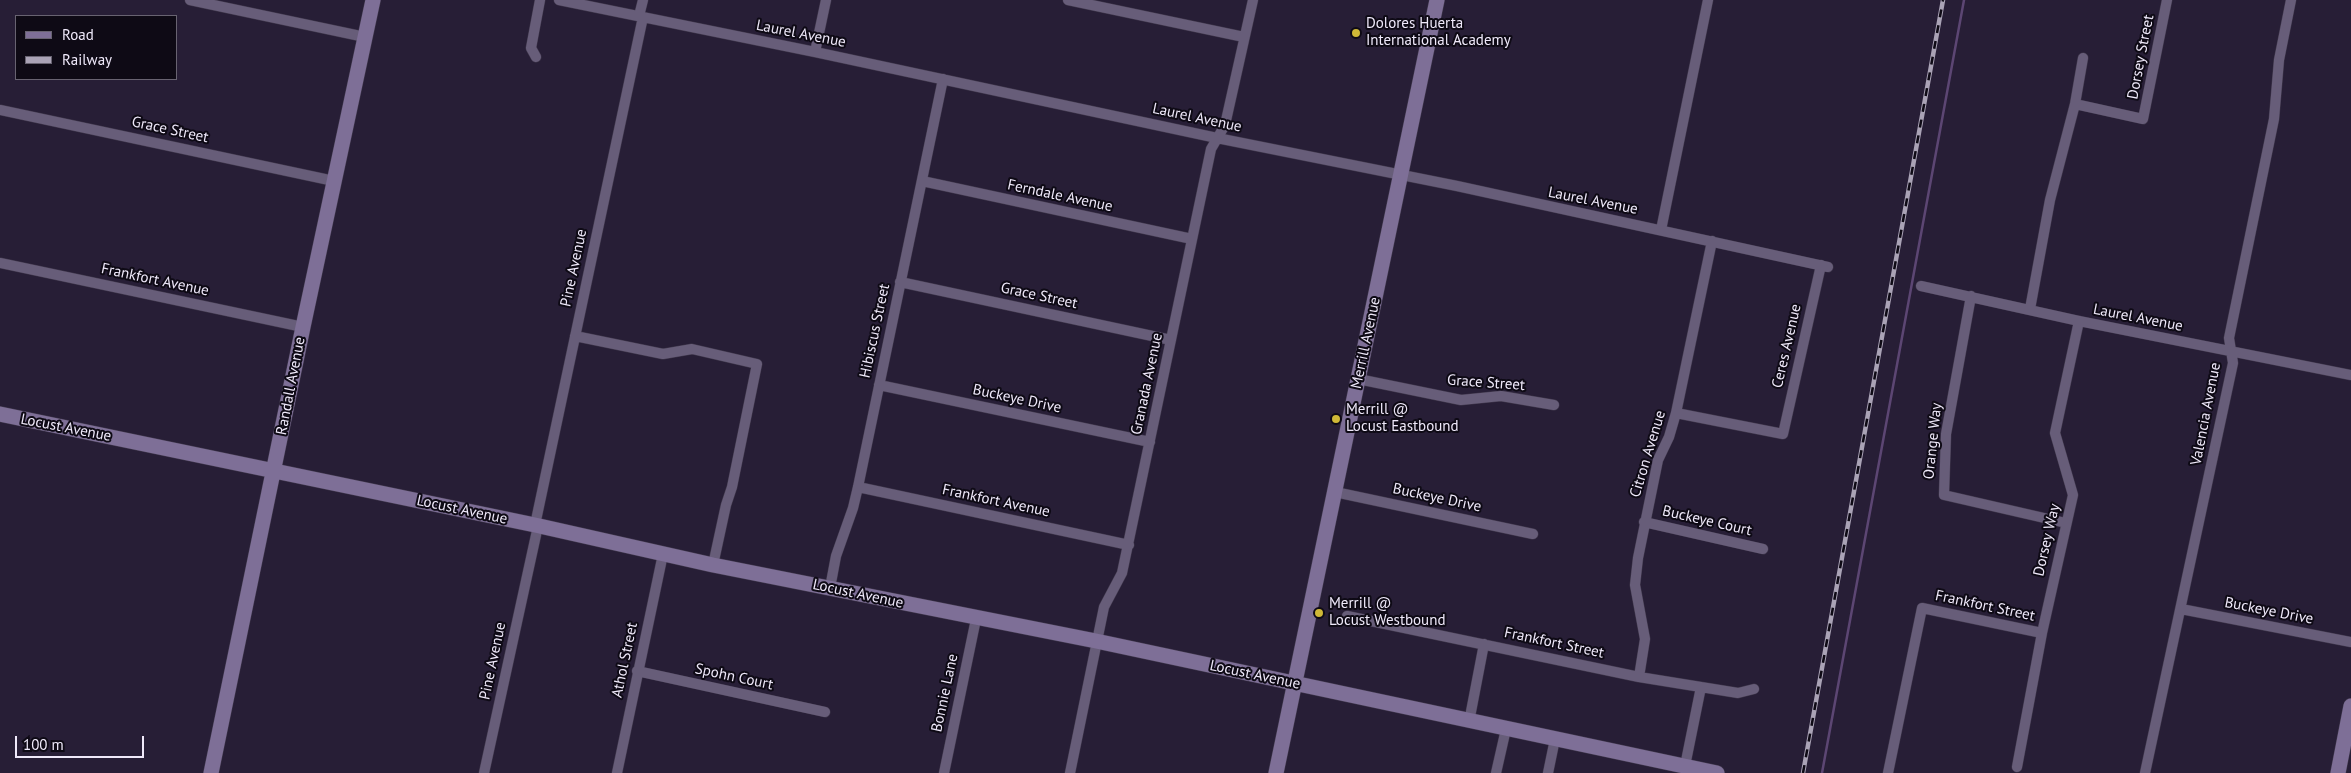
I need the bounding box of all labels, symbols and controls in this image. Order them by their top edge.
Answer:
street label: Dorsey Street [2124,13,2158,101]
legend [15,15,178,80]
place label: Dolores Huerta International Academy [1366,15,1511,50]
street label: Laurel Avenue [755,16,847,52]
text: Road [62,25,94,44]
marker: Dolores Huerta International Academy [1350,27,1362,39]
text: Railway [62,50,112,69]
street label: Laurel Avenue [1151,100,1243,136]
street label: Grace Street [130,113,210,147]
street label: Ferndale Avenue [1006,176,1114,216]
street label: Laurel Avenue [1547,183,1639,219]
street label: Pine Avenue [557,227,591,309]
street label: Frankfort Avenue [99,260,211,300]
street label: Grace Street [999,279,1079,313]
street label: Hibiscus Street [856,282,894,380]
street label: Merrill Avenue [1347,295,1385,391]
street label: Laurel Avenue [2092,300,2184,336]
street label: Ceres Avenue [1769,302,1805,390]
street label: Granada Avenue [1127,331,1167,437]
street label: Randall Avenue [273,335,309,437]
street label: Valencia Avenue [2187,361,2225,467]
street label: Grace Street [1446,371,1526,395]
street label: Buckeye Drive [971,381,1063,417]
place label: Merrill @ Locust Eastbound [1346,401,1459,436]
street label: Orange Way [1920,402,1946,480]
street label: Citron Avenue [1626,408,1670,500]
street label: Locust Avenue [19,410,113,446]
marker: Merrill @ Locust Eastbound [1330,413,1342,425]
street label: Buckeye Drive [1391,480,1483,516]
street label: Frankfort Avenue [940,481,1052,521]
street label: Locust Avenue [415,492,509,528]
street label: Buckeye Court [1661,502,1753,540]
street label: Dorsey Way [2030,502,2064,578]
street label: Locust Avenue [811,576,905,612]
street label: Frankfort Street [1934,587,2036,625]
street label: Buckeye Drive [2223,594,2315,628]
place label: Merrill @ Locust Westbound [1329,595,1445,630]
marker: Merrill @ Locust Westbound [1313,607,1325,619]
street label: Pine Avenue [476,620,510,702]
street label: Athol Street [608,621,642,699]
street label: Frankfort Street [1503,624,1605,662]
street label: Bonnie Lane [928,652,962,734]
street label: Locust Avenue [1208,657,1302,693]
street label: Spohn Court [693,660,775,694]
scale bar [18,726,146,758]
text: 100 m [23,735,64,754]

